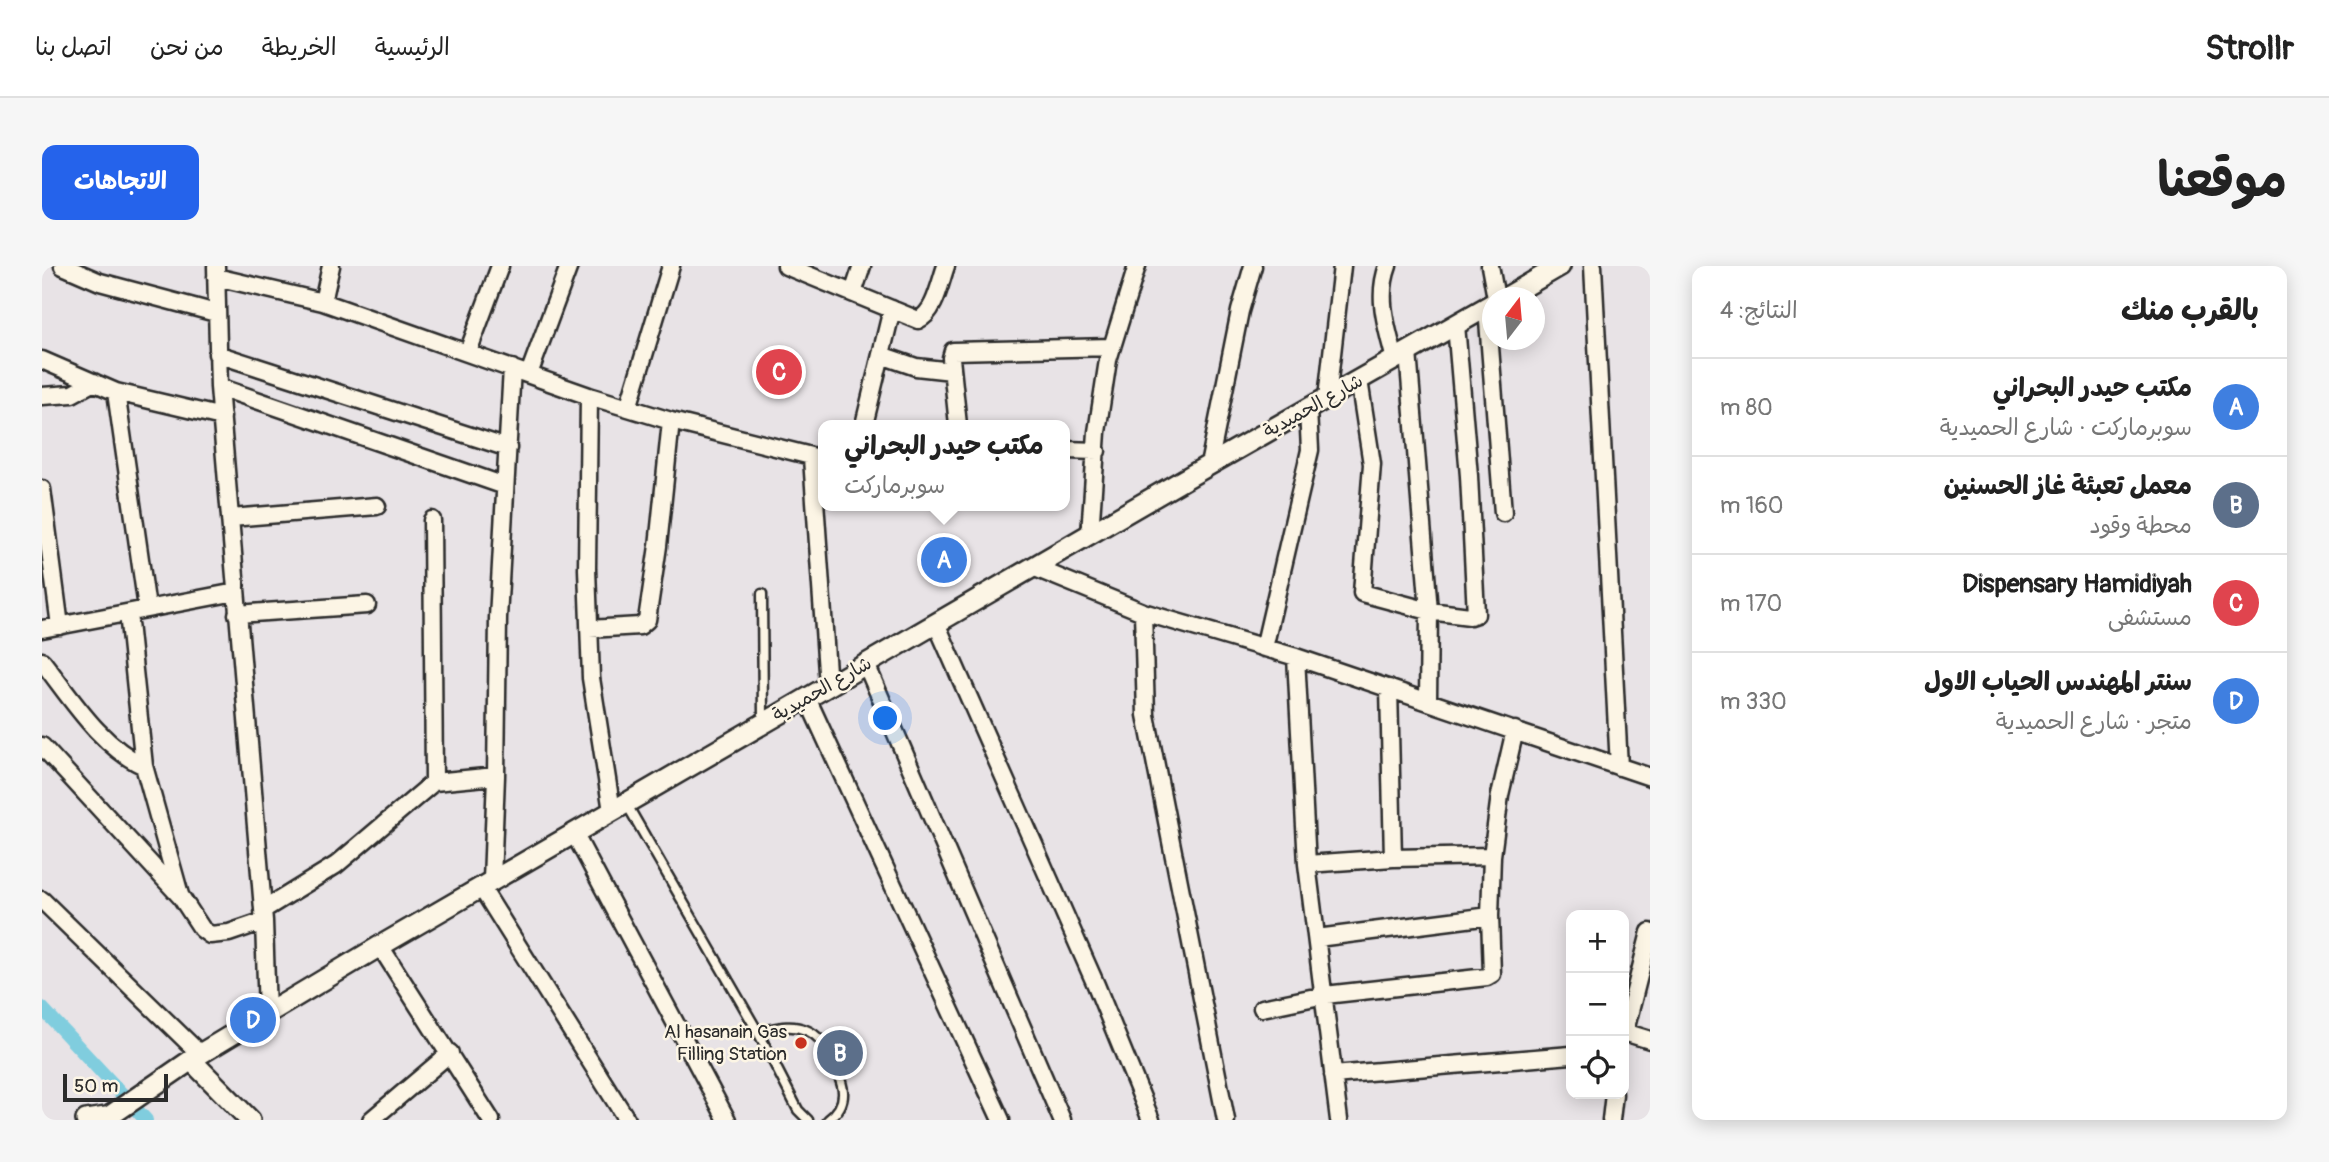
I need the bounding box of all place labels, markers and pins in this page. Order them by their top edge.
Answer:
pin: C [756,346,802,398]
pin: A [921,534,967,586]
pin: D [230,994,276,1046]
place label: Al hasanain Gas Filling Station [664,1020,787,1066]
pin: B [817,1027,863,1079]
marker: Al hasanain Gas Filling Station [793,1035,809,1051]

